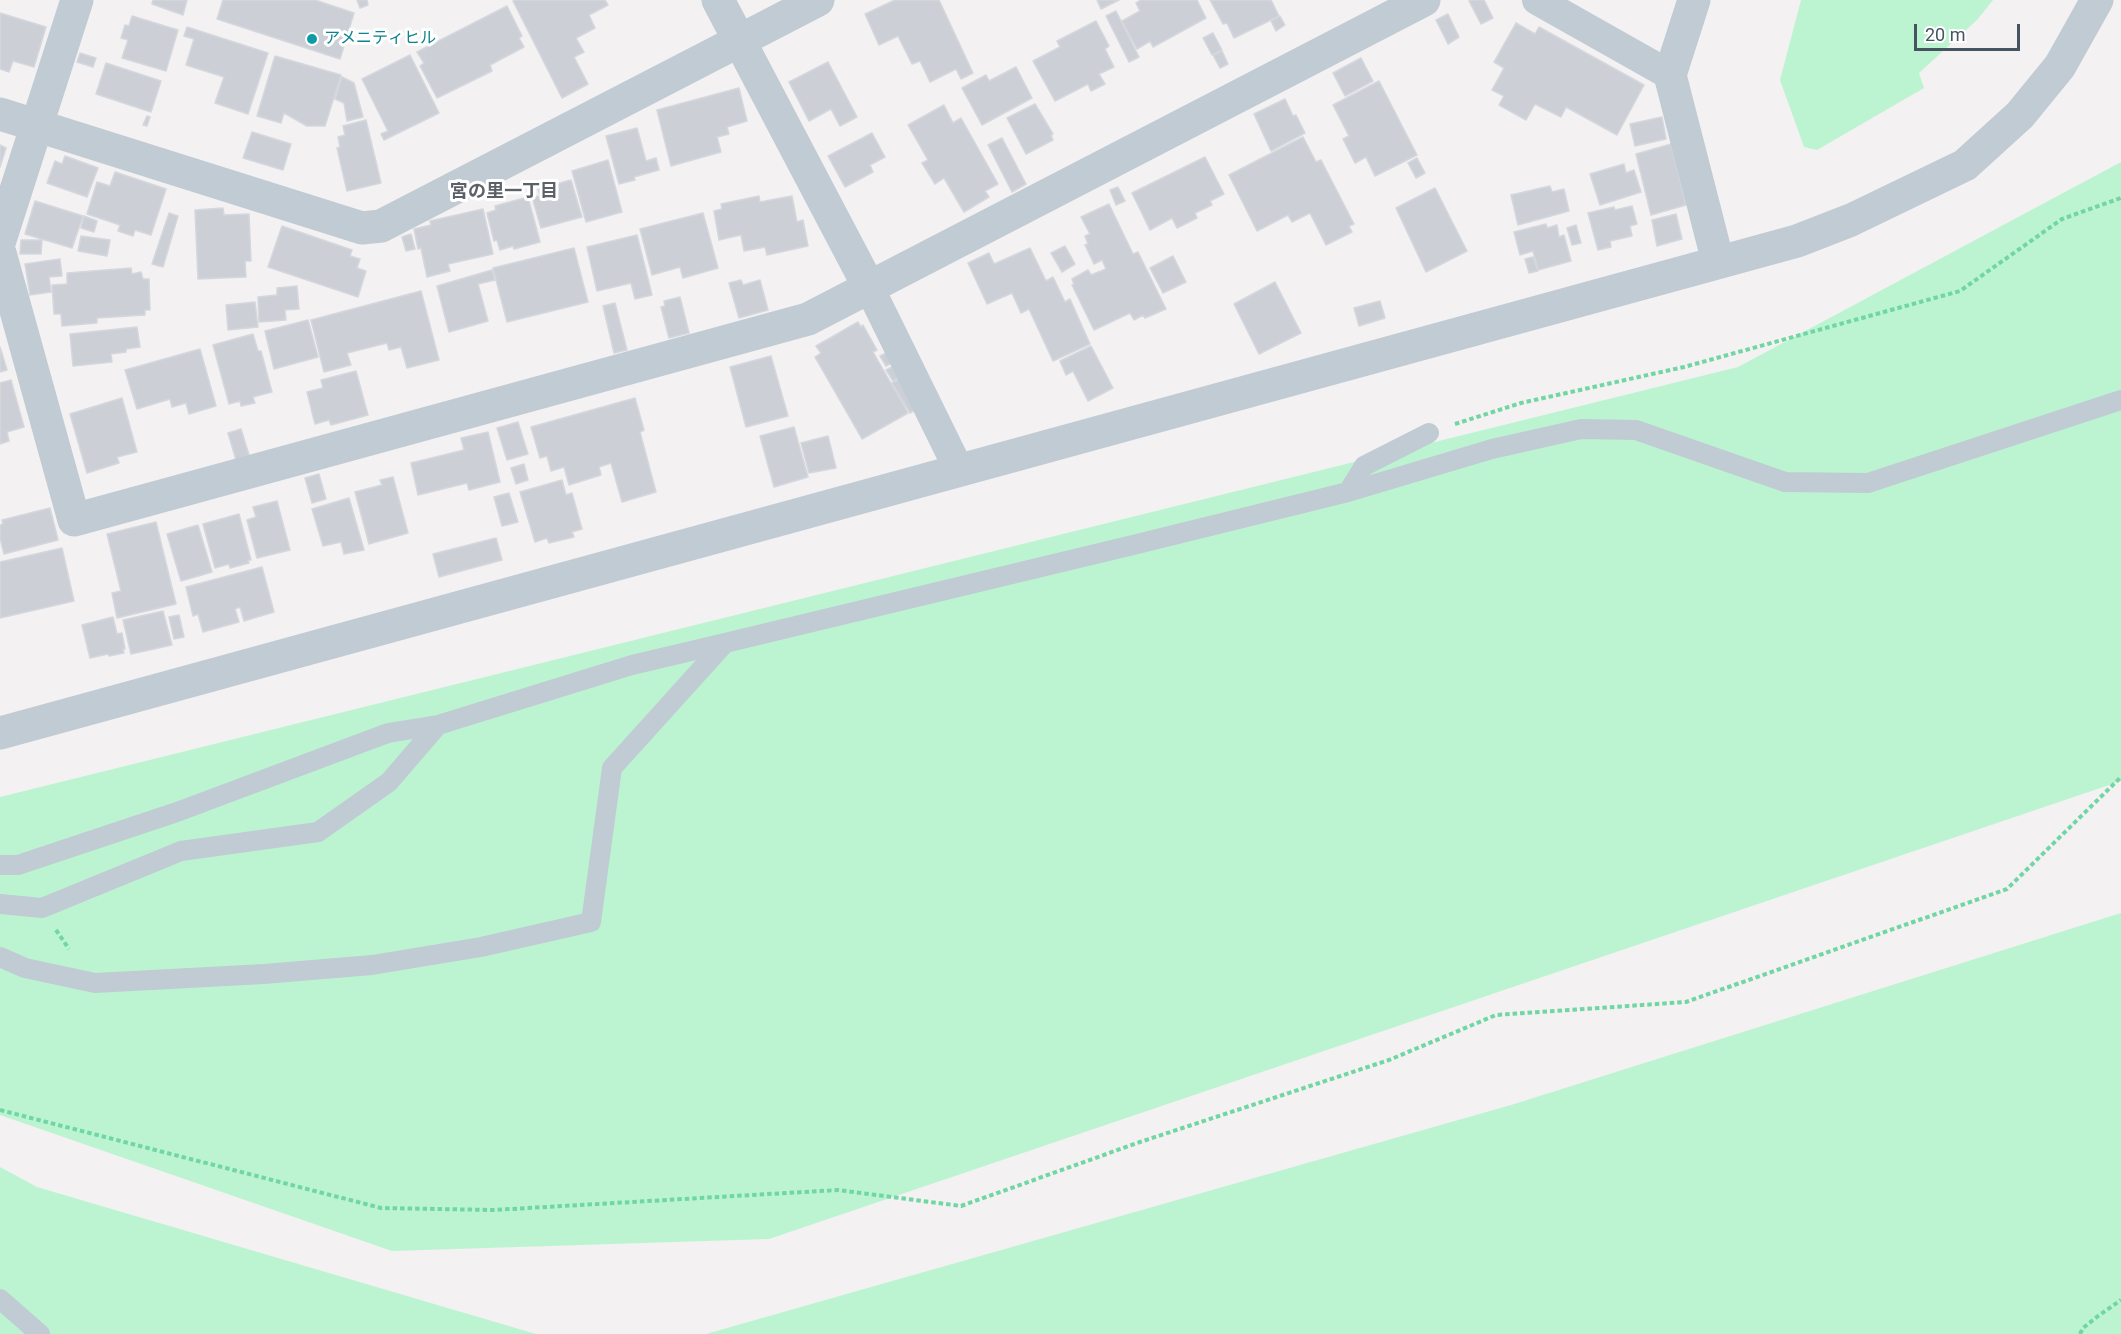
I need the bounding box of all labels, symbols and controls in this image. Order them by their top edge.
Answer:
scale bar [1917,12,2024,50]
text: 20 m [1925,24,1965,45]
place label: アメニティヒル [324,29,436,49]
marker: アメニティヒル [305,32,319,46]
district label: 宮の里一丁目 [450,181,558,203]

